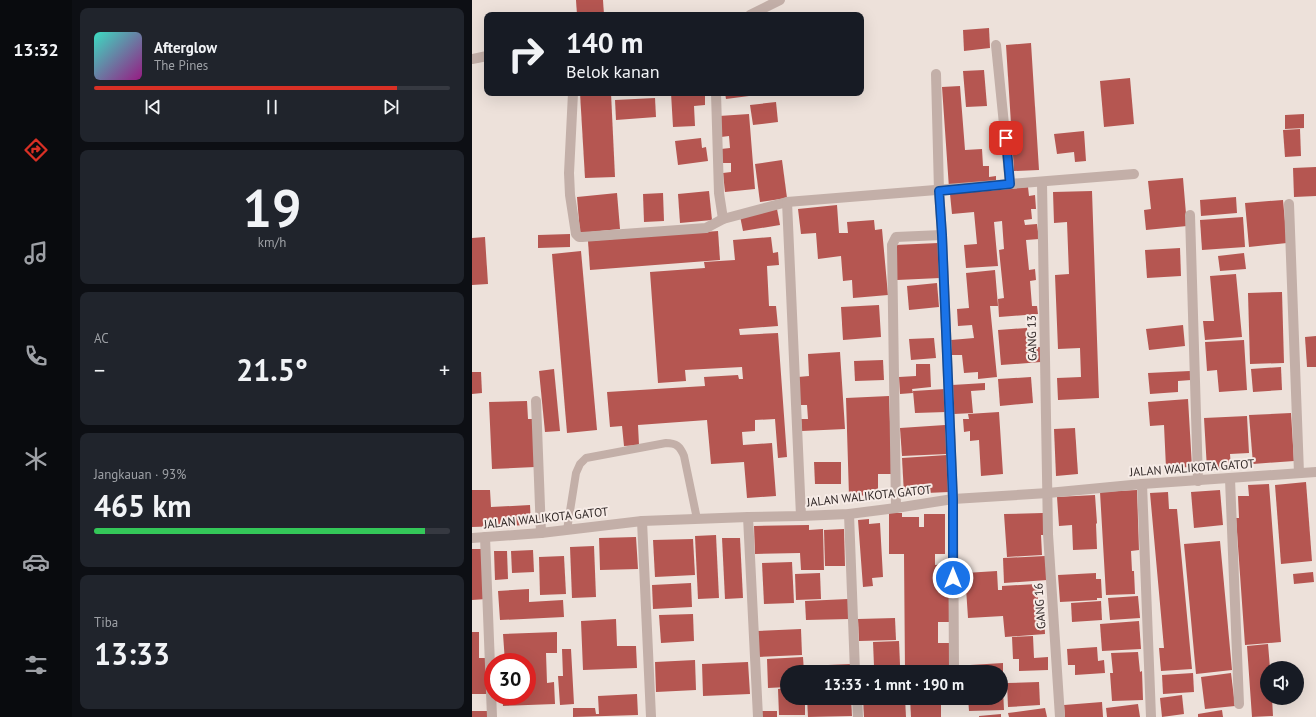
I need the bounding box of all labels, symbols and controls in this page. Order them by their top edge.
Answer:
text: 140 m [566,24,643,61]
icon: right [500,28,552,80]
text: 13:32 [13,38,59,61]
text: Afterglow [154,38,217,57]
text: The Pines [154,57,208,74]
text: Belok kanan [566,60,660,83]
icon: previous [142,96,164,118]
icon: pause [261,96,283,118]
icon: next [380,96,402,118]
pin [989,121,1023,155]
icon: arrive [995,127,1017,149]
icon: directions [22,136,50,164]
text: 19 [243,174,301,241]
text: km/h [258,234,286,251]
icon: music [22,239,50,267]
street label: GANG 13 [1024,315,1039,361]
text: AC [94,330,109,347]
icon: phone [22,342,50,370]
text: 21.5° [236,350,308,389]
text: − [94,356,105,384]
text: + [439,356,450,384]
icon: climate [22,445,50,473]
street label: JALAN WALIKOTA GATOT [1128,456,1255,479]
text: Jangkauan · 93% [94,466,186,483]
street label: JALAN WALIKOTA GATOT [805,481,932,510]
text: 465 km [94,486,192,525]
street label: JALAN WALIKOTA GATOT [482,503,609,532]
icon: car [22,548,50,576]
position arrow [932,557,974,599]
street label: GANG 16 [1030,583,1049,630]
text: Tiba [94,614,118,631]
text: 13:33 [94,634,170,673]
icon: filters [22,651,50,679]
speed limit sign: 30 [484,653,536,705]
map controls [1260,661,1304,705]
button: sound [1260,661,1304,705]
text: 13:33 · 1 mnt · 190 m [824,675,964,694]

